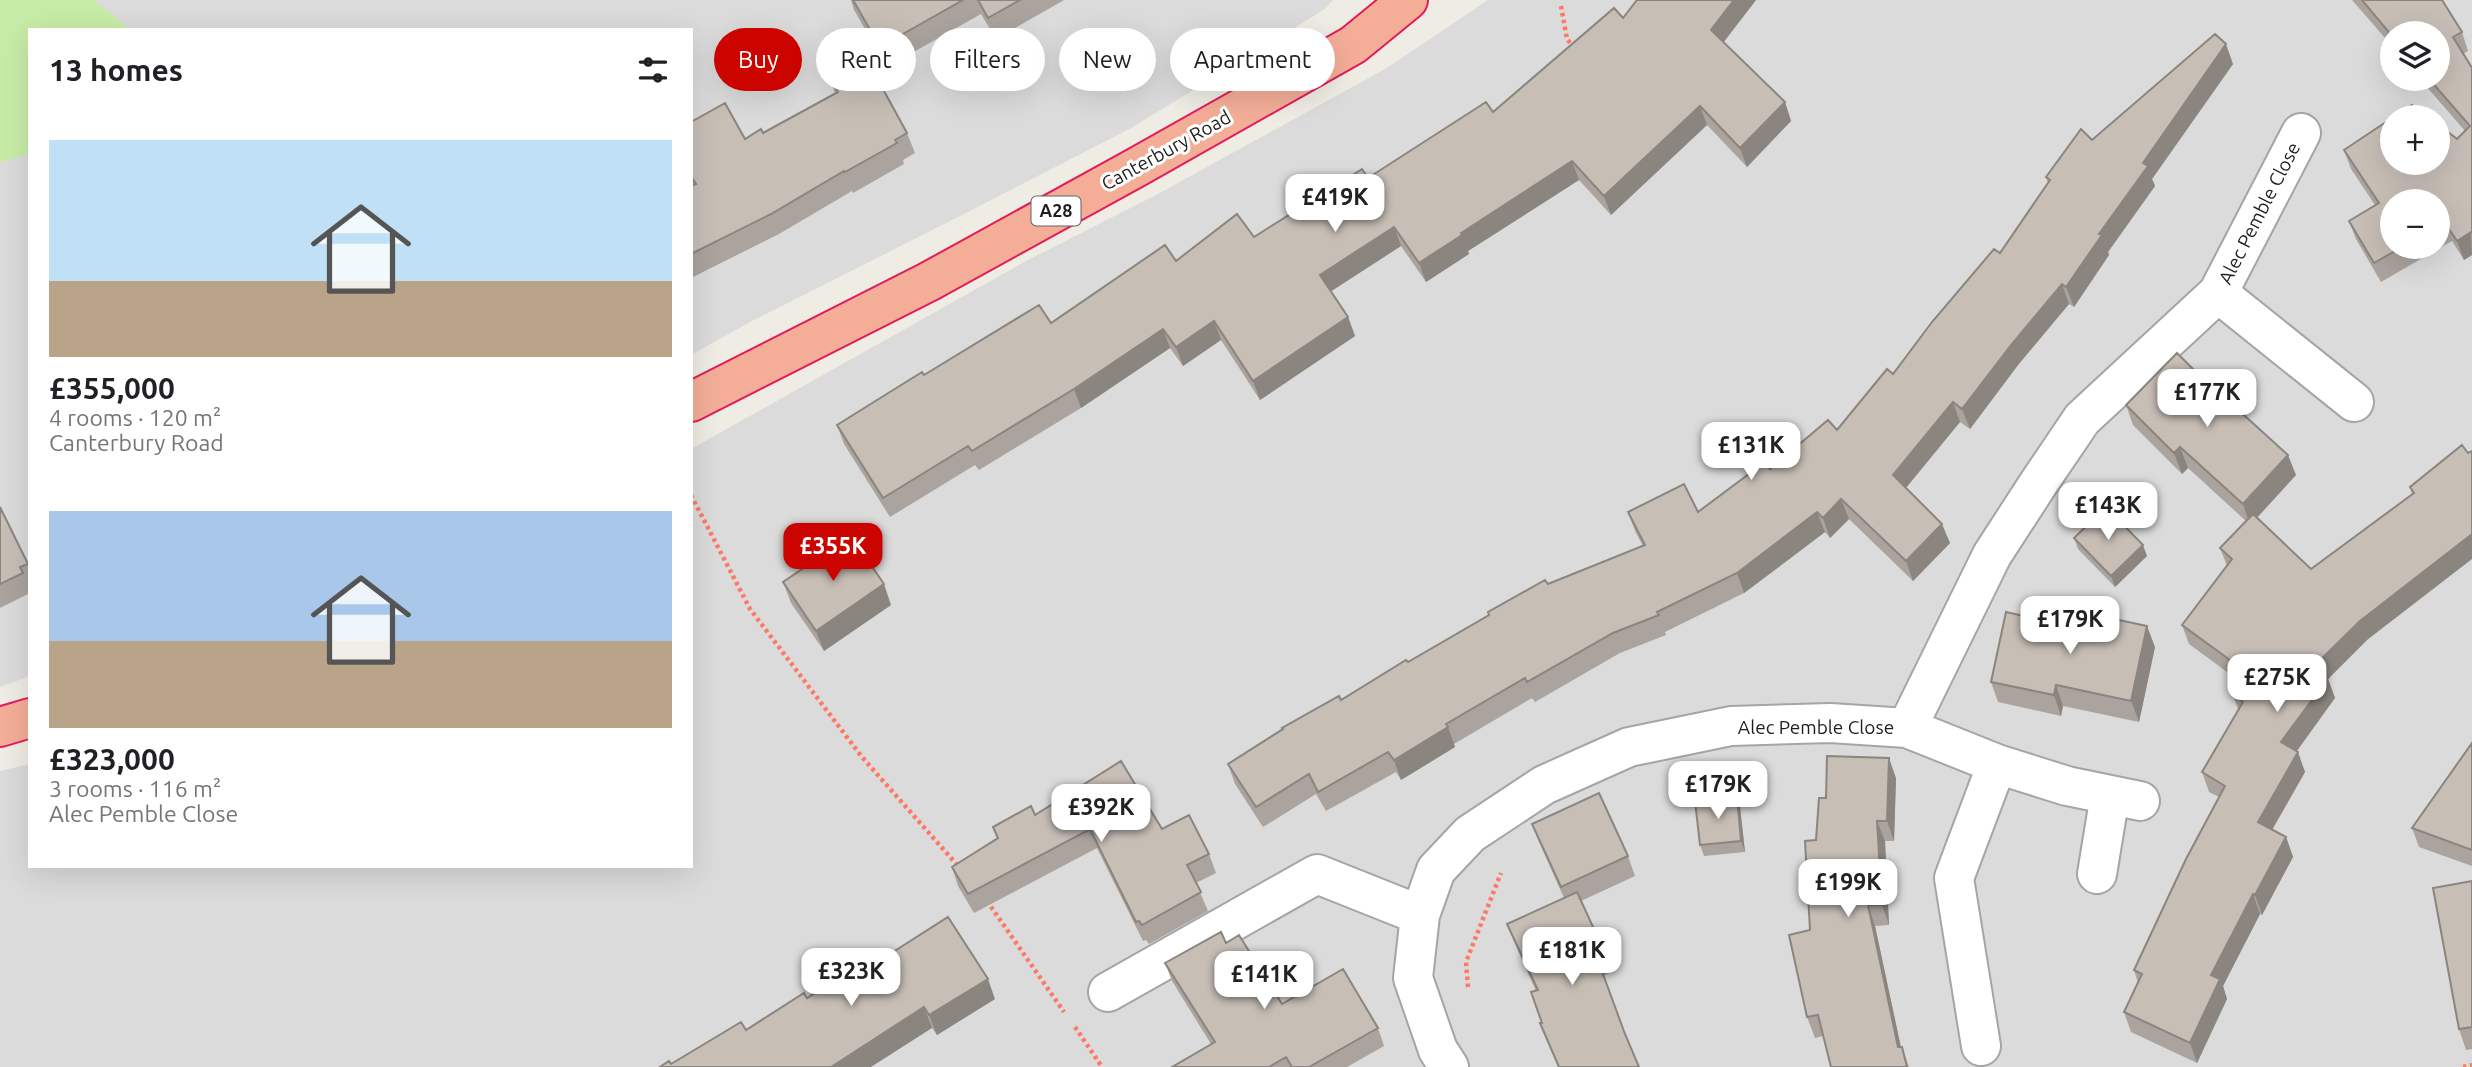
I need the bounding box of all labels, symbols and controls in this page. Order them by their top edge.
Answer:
map controls [2380,21,2450,259]
button: layers [2380,21,2450,91]
chip: Buy [714,28,802,91]
chip: Rent [816,28,916,91]
chip: Filters [930,28,1045,91]
chip: New [1059,28,1156,91]
chip: Apartment [1170,28,1335,91]
icon: filters [634,51,672,89]
text: 13 homes [49,53,183,87]
street label: Canterbury Road [1098,105,1234,195]
button: + [2380,105,2450,175]
street label: Alec Pemble Close [2214,138,2304,288]
pin: £419K [1286,174,1384,234]
text: £419K [1301,184,1369,209]
icon: home [298,186,424,312]
button: − [2380,189,2450,259]
road number: A28 [1032,196,1080,226]
pin: £177K [2158,370,2256,429]
text: £355,000 [49,371,175,405]
text: £177K [2173,379,2241,404]
text: 4 rooms · 120 m² [49,405,221,430]
pin: £131K [1702,422,1800,482]
text: Canterbury Road [49,430,224,455]
text: £131K [1717,432,1785,457]
pin: £143K [2059,482,2157,542]
text: £143K [2074,492,2142,517]
pin: £355K [784,524,882,583]
text: £355K [799,533,867,558]
icon: home [298,557,424,683]
pin: £179K [2021,596,2119,656]
text: £179K [2036,606,2104,631]
pin: £275K [2228,654,2326,714]
text: £275K [2243,664,2311,689]
street label: Alec Pemble Close [1738,716,1894,738]
text: £323,000 [49,742,175,776]
pin: £179K [1669,762,1767,821]
text: £179K [1684,771,1752,796]
text: 3 rooms · 116 m² [49,776,221,801]
pin: £392K [1052,784,1150,844]
text: £392K [1067,794,1135,819]
text: Alec Pemble Close [49,801,238,826]
pin: £199K [1799,860,1897,919]
text: £199K [1814,869,1882,894]
pin: £181K [1523,928,1621,987]
text: £181K [1538,937,1606,962]
pin: £323K [802,948,900,1008]
pin: £141K [1215,951,1313,1011]
text: £323K [817,958,885,983]
text: £141K [1230,961,1298,986]

